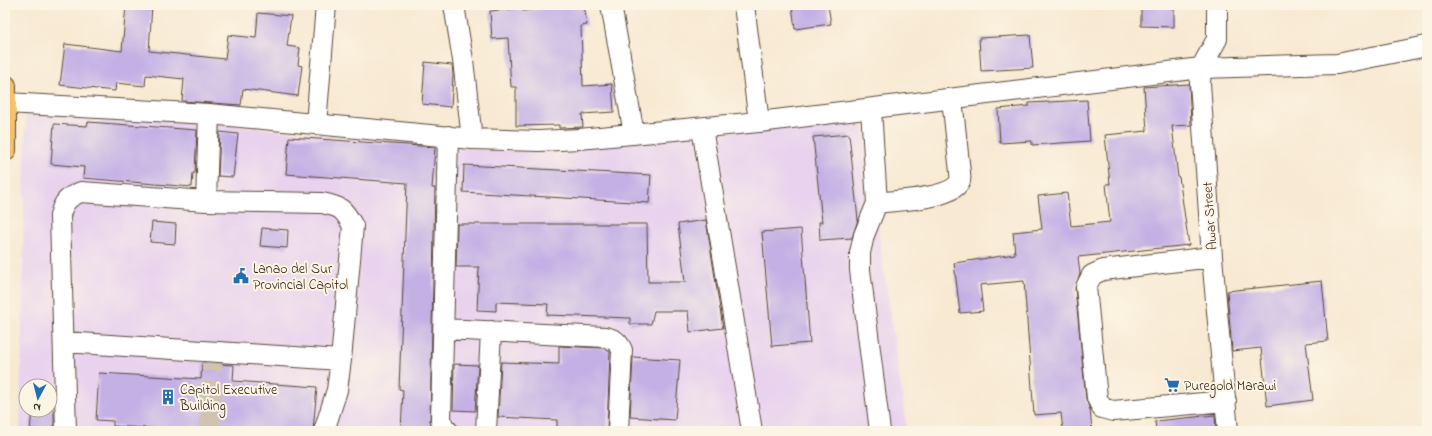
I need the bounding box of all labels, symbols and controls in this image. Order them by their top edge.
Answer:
street label: Awar Street [1198,181,1223,251]
place label: Lanao del Sur Provincial Capitol [253,259,348,296]
public building icon: Lanao del Sur Provincial Capitol [232,267,250,285]
supermarket icon: Puregold Marawi [1163,376,1181,394]
place label: Puregold Marawi [1184,376,1276,398]
north arrow [18,378,58,418]
place label: Capitol Executive Building [179,380,278,418]
building icon: Capitol Executive Building [159,388,177,406]
text: N [32,399,42,415]

